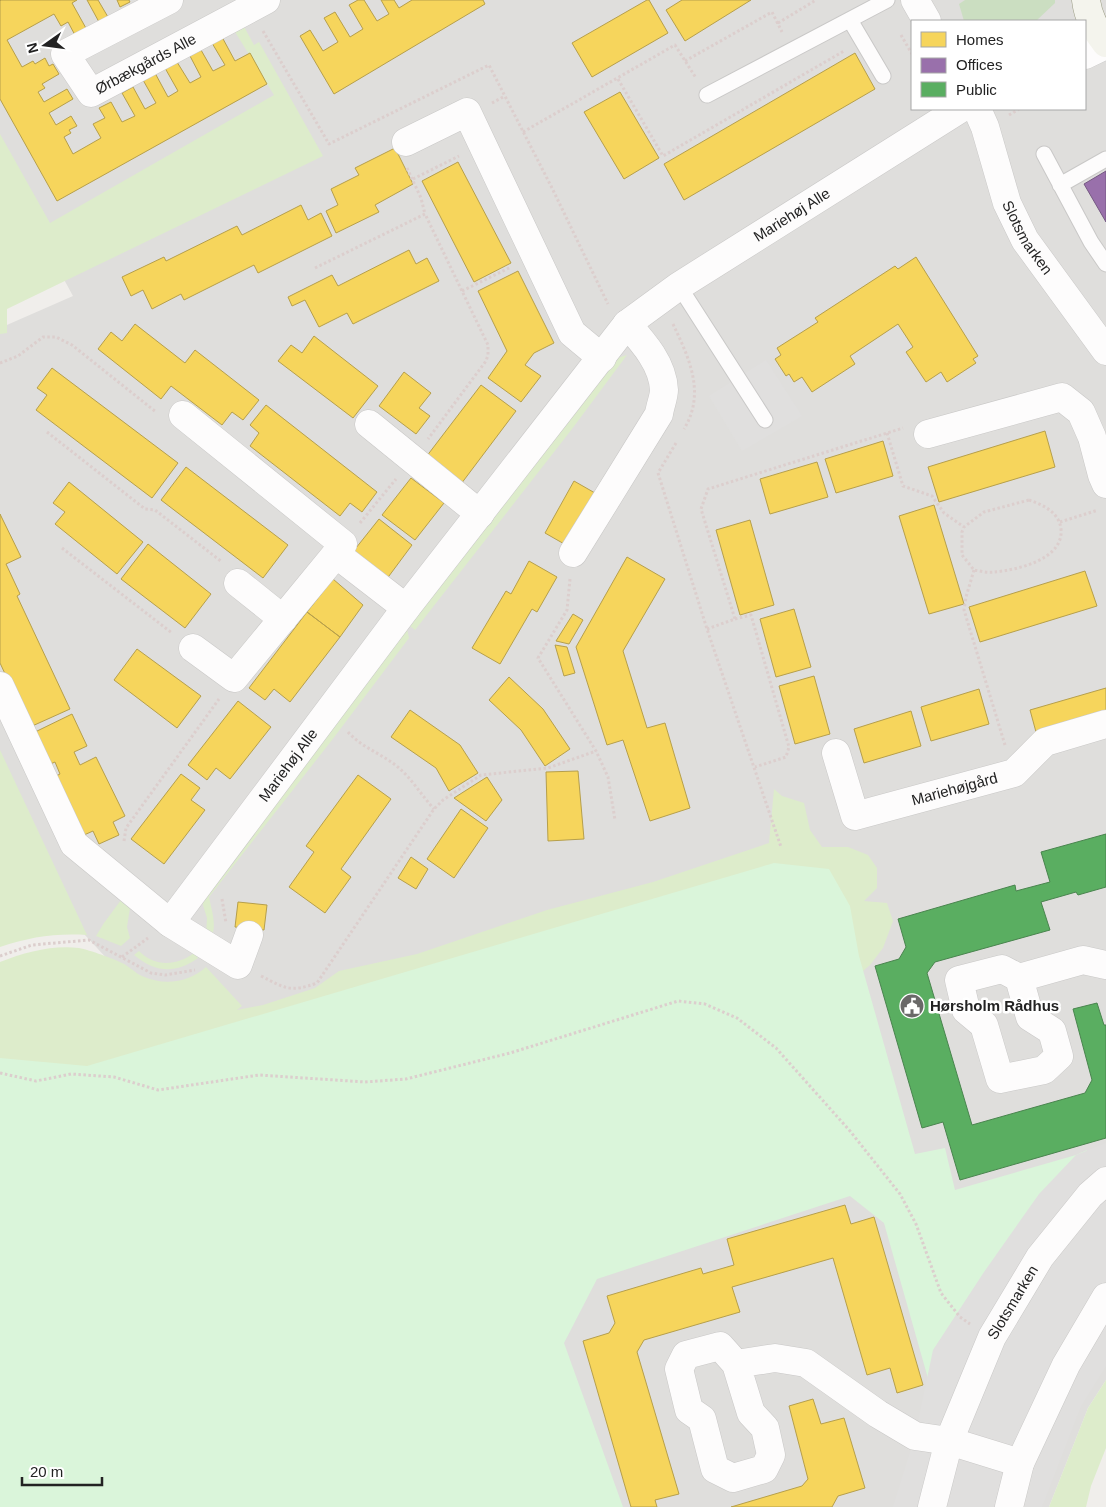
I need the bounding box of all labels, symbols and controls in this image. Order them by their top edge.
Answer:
north arrow [20,20,70,70]
legend [911,20,1086,110]
street label: Ørbækgårds Alle [92,30,199,97]
text: Homes [956,31,1004,48]
text: N [23,41,41,55]
text: Offices [956,56,1002,73]
text: Public [956,81,997,98]
street label: Mariehøj Alle [750,184,833,245]
street label: Slotsmarken [999,198,1056,278]
street label: Mariehøj Alle [255,725,321,805]
street label: Mariehøjgård [910,769,999,808]
public building icon: Hørsholm Rådhus [899,993,925,1019]
place label: Hørsholm Rådhus [930,997,1059,1014]
street label: Slotsmarken [984,1262,1041,1342]
scale bar [22,1454,102,1486]
text: 20 m [30,1463,63,1480]

